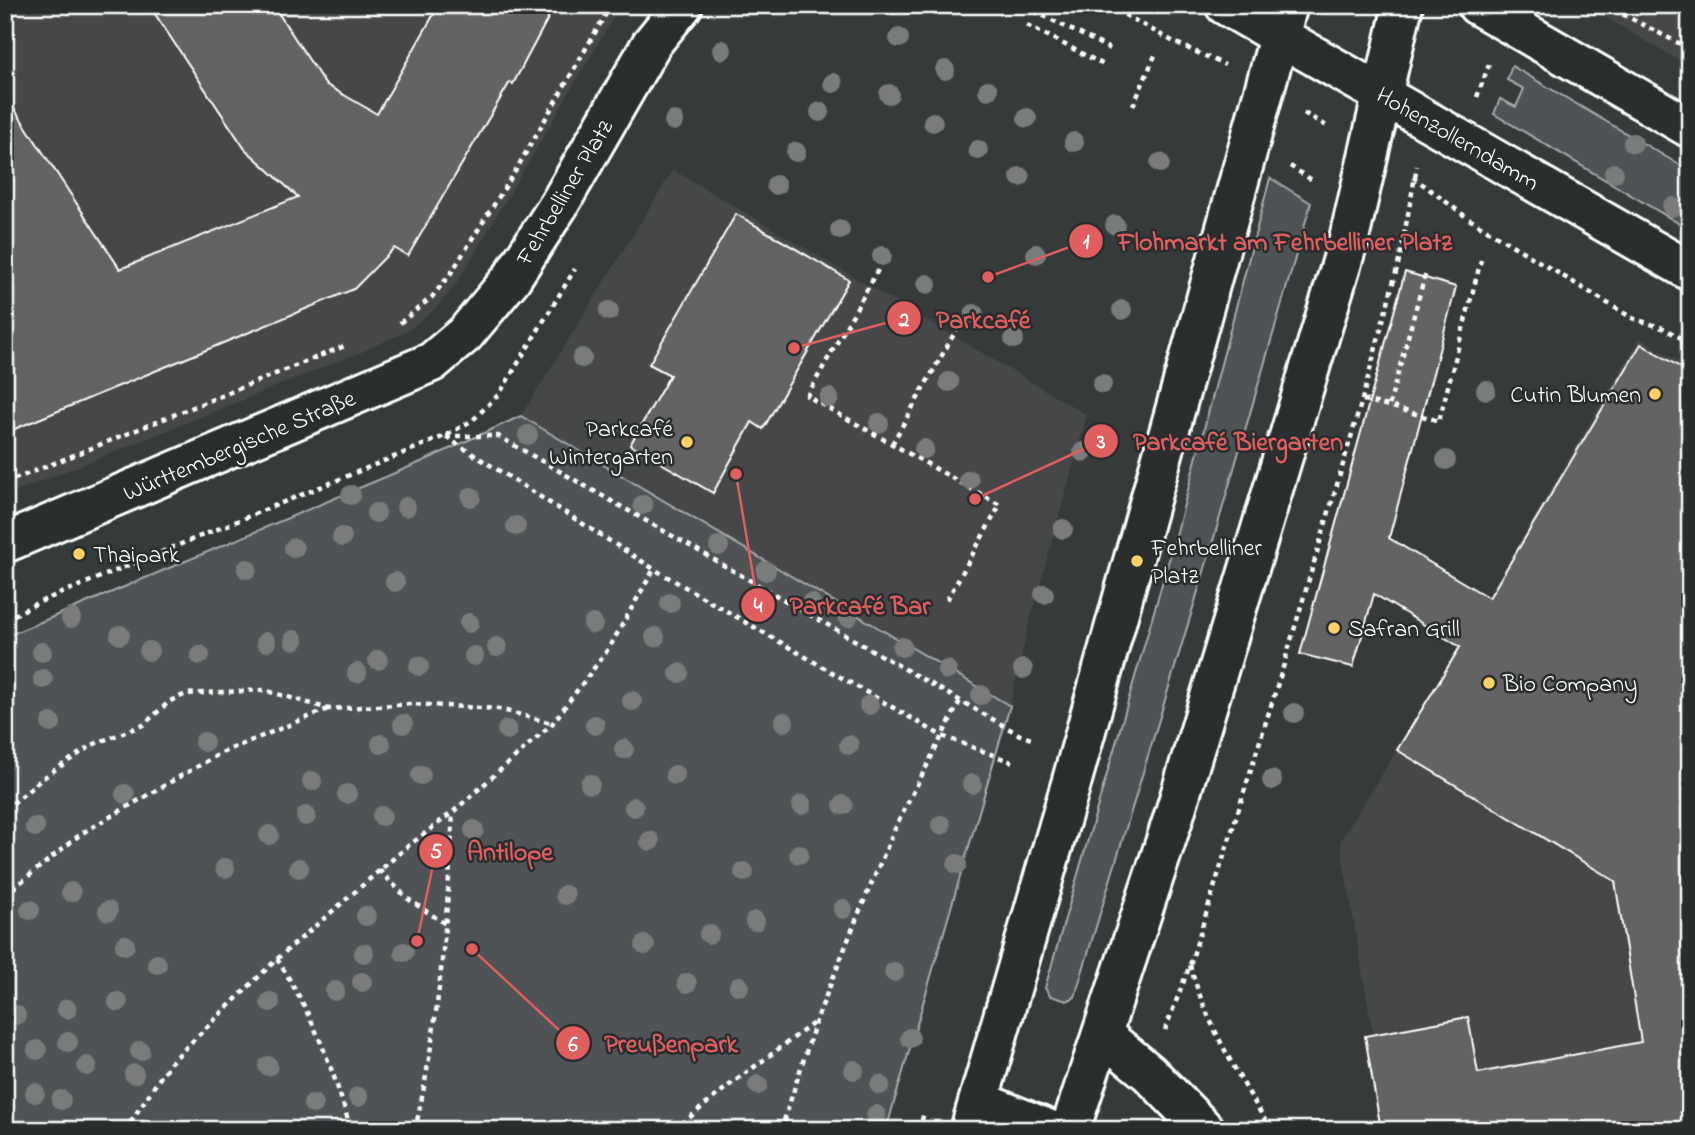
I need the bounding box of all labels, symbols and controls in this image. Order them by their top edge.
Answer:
street label: Hohenzollerndamm [1369,79,1545,201]
street label: Fehrbelliner Platz [508,113,624,274]
callout: Flohmarkt am Fehrbelliner Platz [1069,217,1466,264]
text: Flohmarkt am Fehrbelliner Platz [1116,225,1453,263]
text: 1 [1083,228,1090,258]
callout: Parkcafé [886,295,1044,342]
text: Parkcafé [936,303,1032,341]
text: 2 [898,306,910,336]
place label: Cutin Blumen [1510,379,1641,414]
street label: Württembergische Straße [118,382,362,512]
marker: Cutin Blumen [1647,386,1663,402]
place label: Parkcafé Wintergarten [549,413,673,476]
callout: Parkcafé Biergarten [1084,417,1357,464]
text: Parkcafé Biergarten [1133,425,1343,464]
text: 3 [1096,428,1106,458]
marker: Parkcafé Wintergarten [679,434,695,450]
place label: Fehrbelliner Platz [1150,532,1263,595]
place label: Thaipark [93,539,180,574]
marker: Thaipark [71,546,87,562]
marker: Fehrbelliner Platz [1129,553,1145,569]
callout: Parkcafé Bar [740,581,944,628]
text: Parkcafé Bar [790,589,931,627]
text: 4 [754,592,763,622]
place label: Safran Grill [1348,613,1460,648]
marker: Safran Grill [1326,620,1342,636]
place label: Bio Company [1502,668,1637,704]
marker: Bio Company [1481,675,1497,691]
callout: Antilope [418,828,567,875]
text: Antilope [467,835,554,873]
text: 5 [430,838,442,868]
callout: Preußenpark [555,1020,752,1067]
text: Preußenpark [604,1027,738,1065]
text: 6 [568,1031,578,1061]

